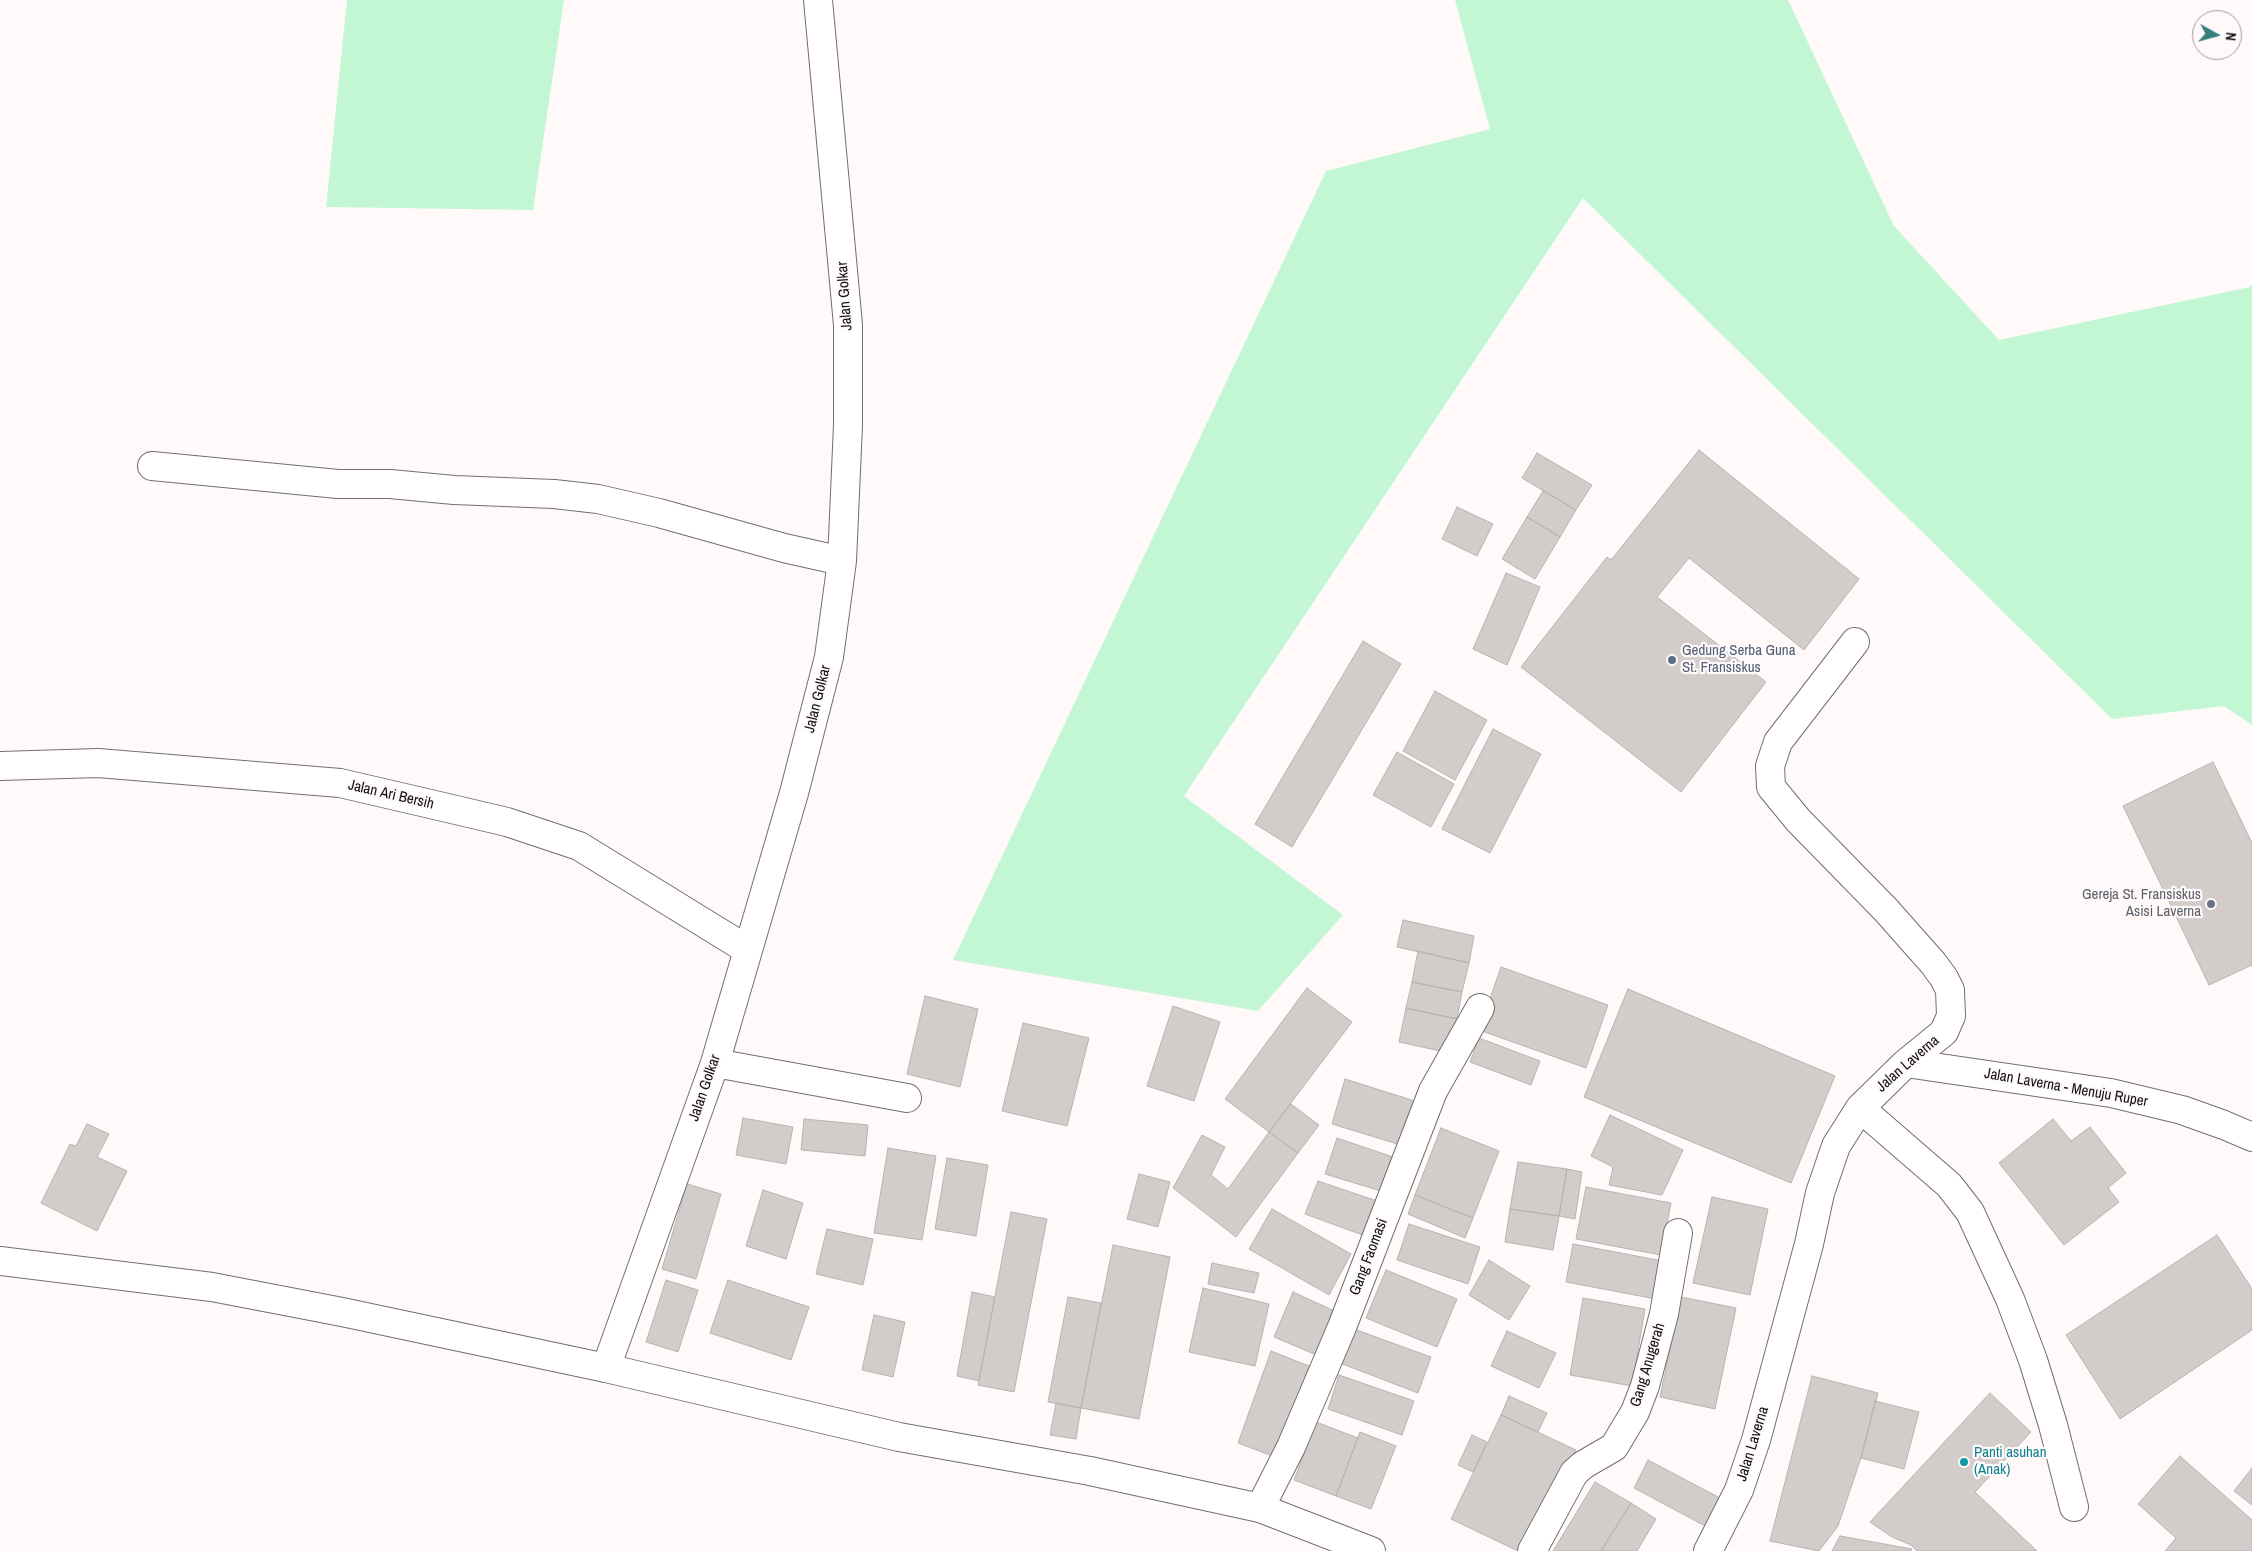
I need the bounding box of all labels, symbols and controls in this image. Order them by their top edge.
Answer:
north arrow [2192,10,2242,60]
text: N [2221,31,2240,42]
street label: Jalan Golkar [834,261,856,331]
place label: Gedung Serba Guna St. Fransiskus [1682,642,1796,677]
marker: Gedung Serba Guna St. Fransiskus [1666,654,1678,666]
street label: Jalan Golkar [801,663,835,735]
street label: Jalan Ari Bersih [346,776,436,814]
place label: Gereja St. Fransiskus Asisi Laverna [2082,886,2201,921]
marker: Gereja St. Fransiskus Asisi Laverna [2205,898,2217,910]
street label: Jalan Laverna [1873,1032,1943,1096]
street label: Jalan Golkar [685,1052,725,1124]
street label: Jalan Laverna - Menuju Ruper [1983,1065,2149,1111]
street label: Gang Faomasi [1346,1216,1392,1298]
street label: Gang Anugerah [1627,1321,1669,1409]
street label: Jalan Laverna [1733,1404,1773,1484]
place label: Panti asuhan (Anak) [1974,1444,2046,1479]
marker: Panti asuhan (Anak) [1958,1456,1970,1468]

